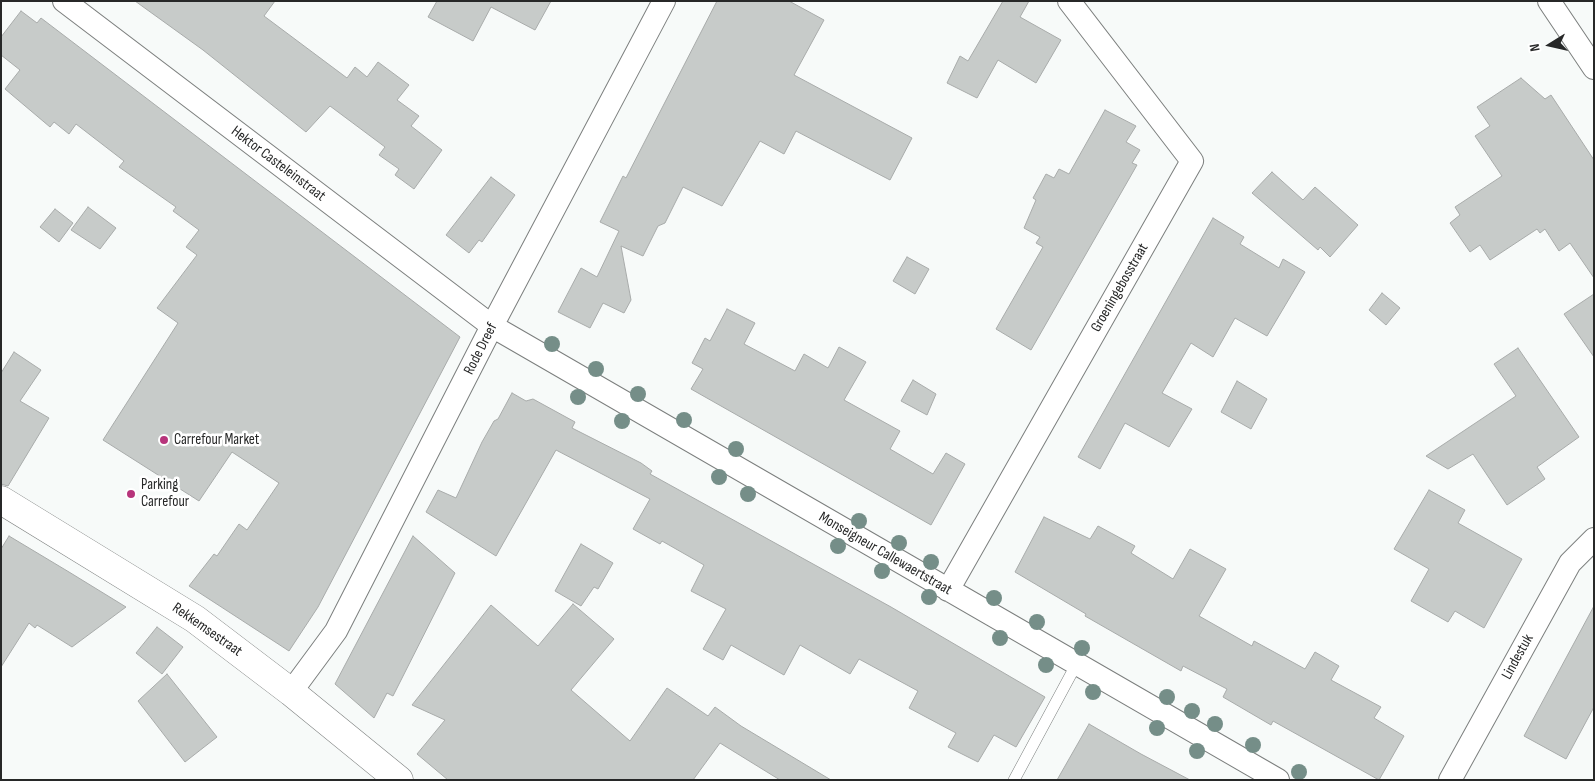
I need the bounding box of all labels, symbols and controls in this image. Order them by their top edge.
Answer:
north arrow [1525,20,1575,70]
text: N [1526,43,1544,53]
street label: Hektor Casteleinstraat [227,123,329,205]
street label: Groeningebosstraat [1087,241,1153,335]
street label: Rode Dreef [460,320,502,378]
place label: Carrefour Market [174,431,259,449]
marker: Carrefour Market [158,434,170,446]
place label: Parking Carrefour [141,476,189,511]
marker: Parking Carrefour [125,488,137,500]
street label: Monseigneur Callewaertstraat [815,509,955,599]
street label: Rekkemsestraat [169,599,245,661]
street label: Lindestuk [1498,631,1538,683]

